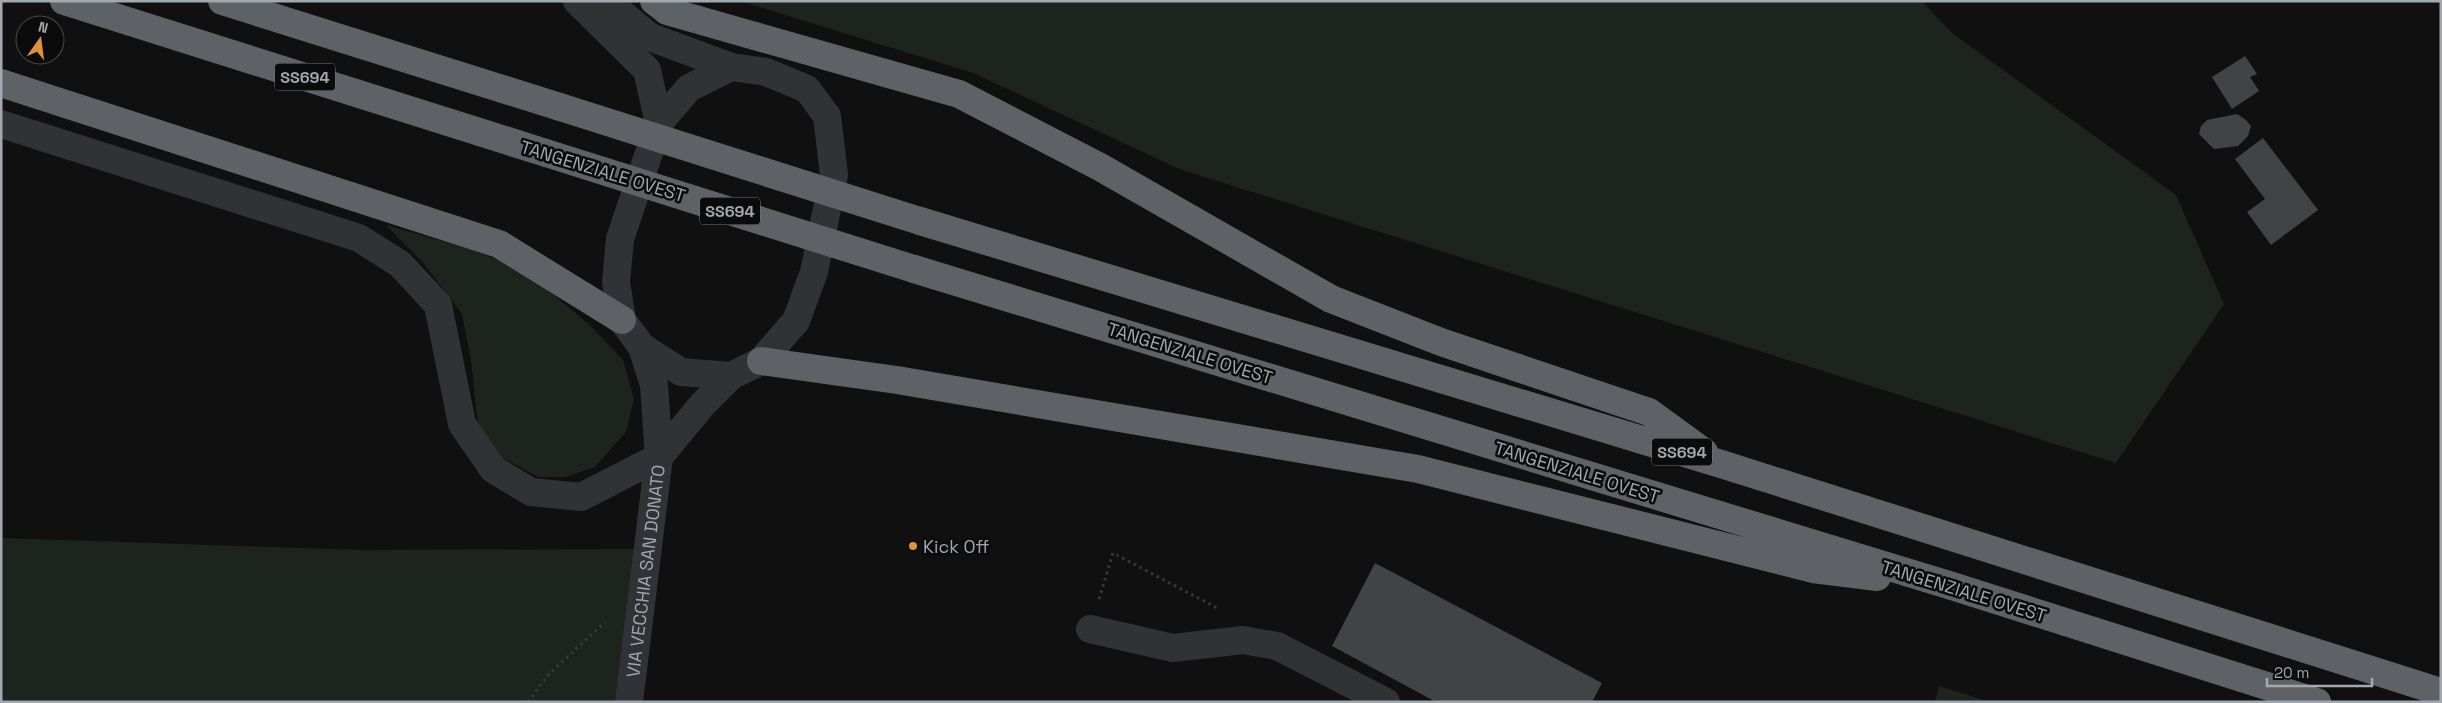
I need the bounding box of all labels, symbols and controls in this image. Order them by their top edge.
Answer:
north arrow [15,15,65,65]
text: N [36,18,50,37]
road number: SS694 [275,64,335,90]
street label: TANGENZIALE OVEST [518,135,689,207]
road number: SS694 [700,198,760,225]
street label: TANGENZIALE OVEST [1105,317,1276,389]
street label: TANGENZIALE OVEST [1492,436,1663,508]
road number: SS694 [1652,438,1712,466]
street label: VIA VECCHIA SAN DONATO [621,463,669,679]
place label: Kick Off [923,535,990,558]
marker: Kick Off [907,540,919,552]
street label: TANGENZIALE OVEST [1879,555,2050,627]
scale bar [2267,656,2372,688]
text: 20 m [2274,663,2309,682]

